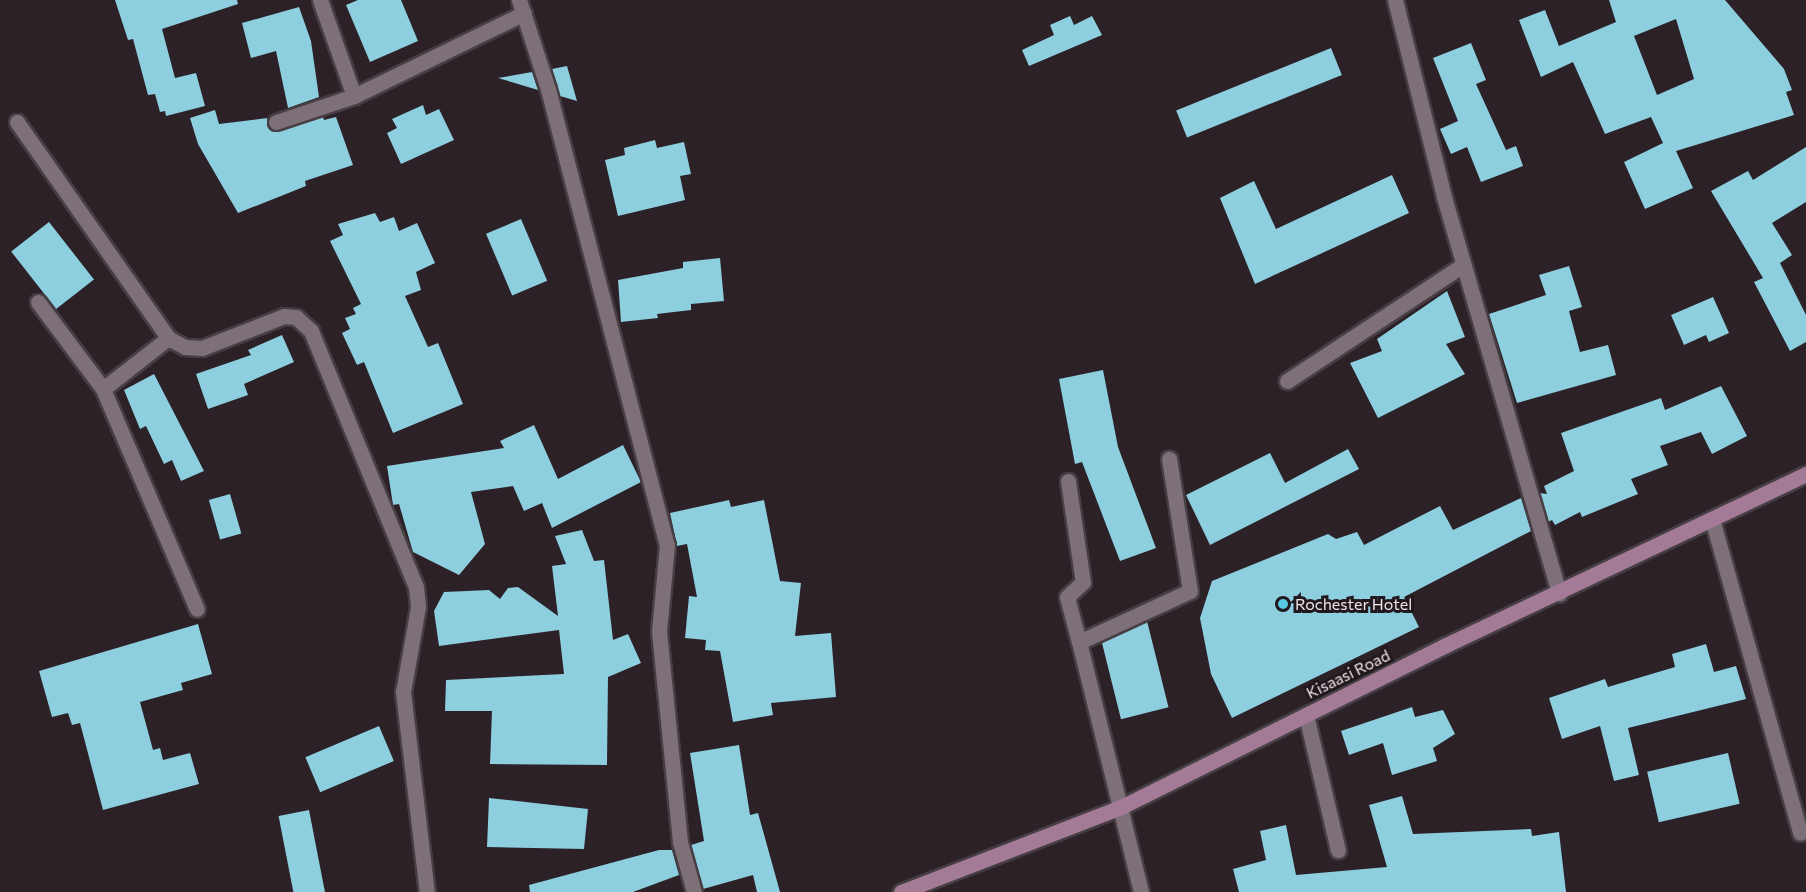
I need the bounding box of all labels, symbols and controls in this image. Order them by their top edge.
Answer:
place label: Rochester Hotel [1295,594,1412,614]
marker: Rochester Hotel [1276,597,1290,611]
street label: Kisaasi Road [1303,645,1393,703]

